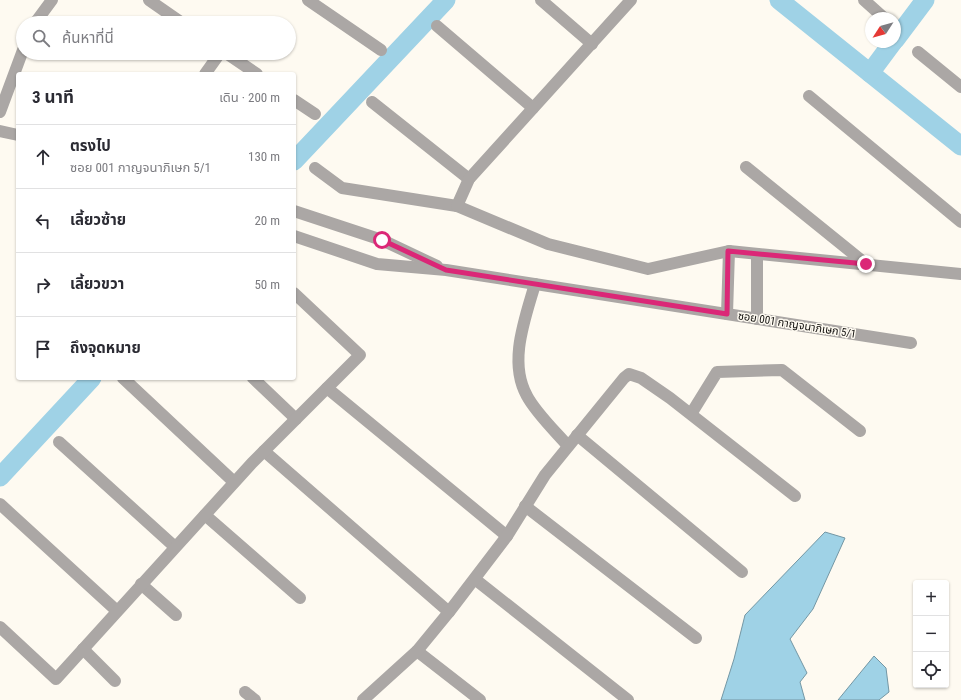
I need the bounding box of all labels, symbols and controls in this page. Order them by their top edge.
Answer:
north arrow [865,12,901,48]
search box [16,16,296,60]
icon: search [30,27,52,49]
text: ค้นหาที่นี่ [62,29,114,47]
text: 3 นาที [32,87,74,107]
text: เดิน · 200 m [219,90,280,105]
text: ตรงไป [70,137,111,155]
icon: ahead [32,146,54,168]
text: 130 m [248,149,280,164]
text: ซอย 001 กาญจนาภิเษก 5/1 [70,160,211,175]
icon: left [32,210,54,232]
text: เลี้ยวซ้าย [70,211,126,229]
text: 20 m [254,213,280,228]
route start [373,231,391,249]
route end [857,255,875,273]
icon: right [32,274,54,296]
text: เลี้ยวขวา [70,275,124,293]
text: 50 m [254,277,280,292]
street label: ซอย 001 กาญจนาภิเษก 5/1 [737,309,857,341]
icon: arrive [32,338,54,360]
text: ถึงจุดหมาย [70,339,141,357]
map controls [913,580,949,688]
button: + [913,580,949,616]
button: − [913,616,949,652]
button: locate [913,652,949,688]

